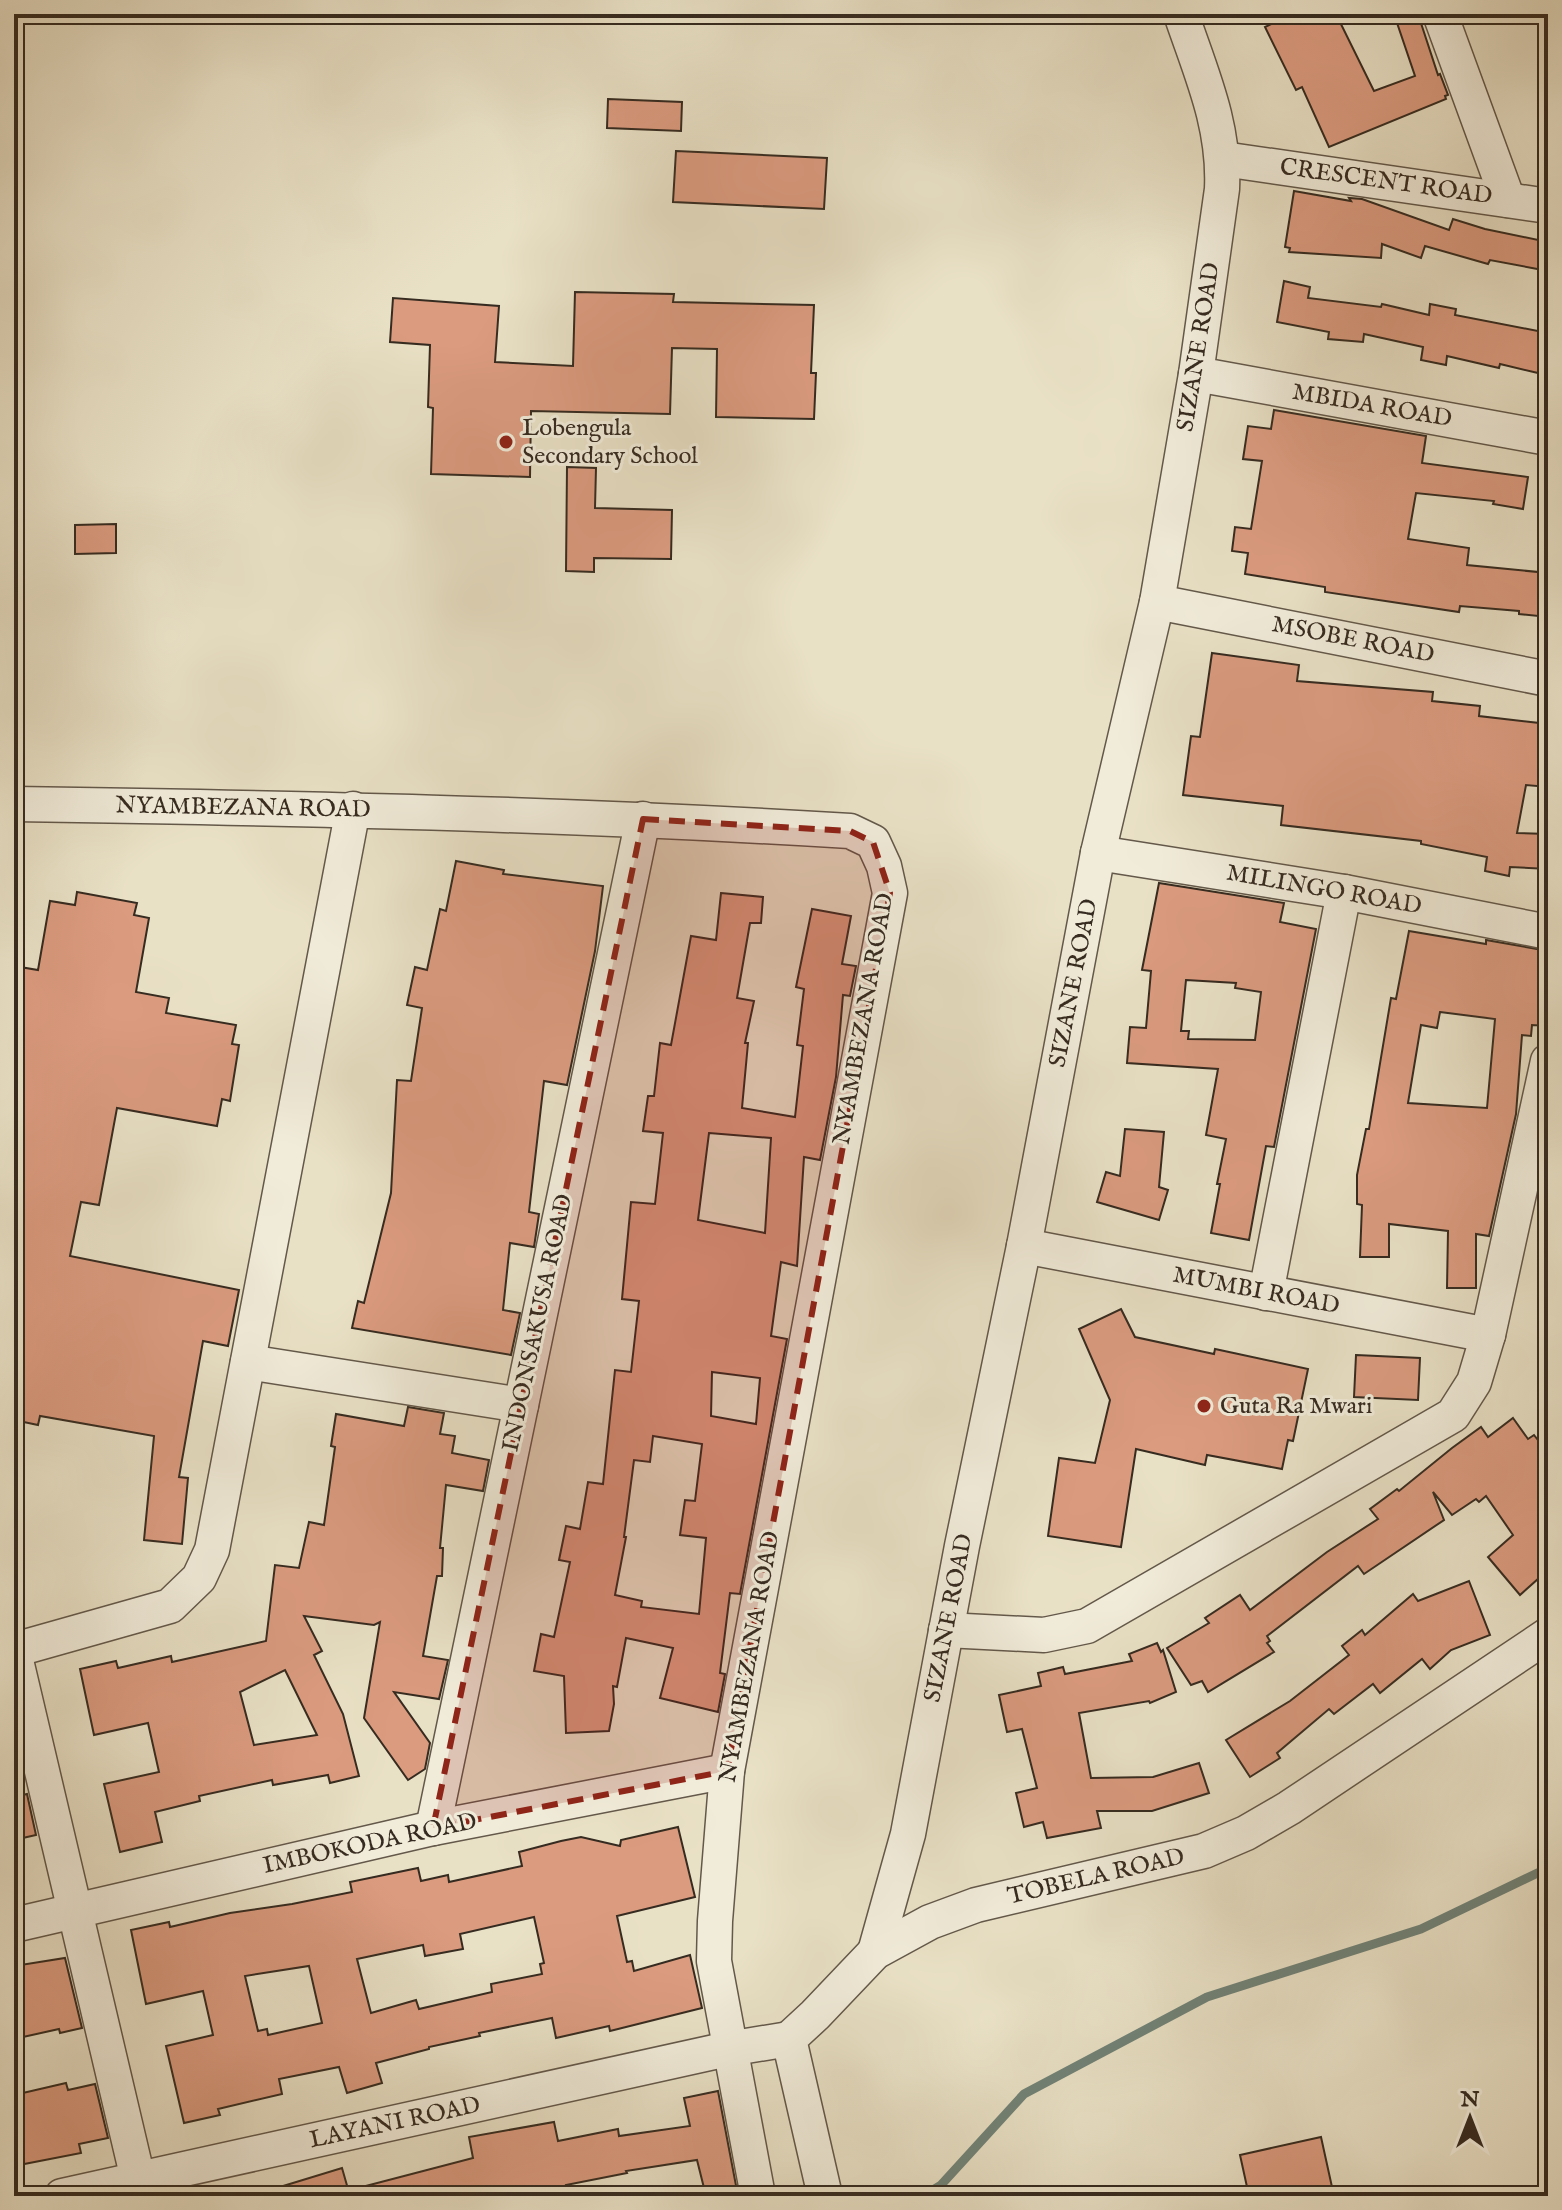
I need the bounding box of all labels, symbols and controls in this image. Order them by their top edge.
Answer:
street label: CRESCENT ROAD [1278,152,1494,212]
street label: SIZANE ROAD [1170,260,1228,434]
street label: MBIDA ROAD [1290,377,1454,435]
place label: Lobengula Secondary School [522,413,698,472]
marker: Lobengula Secondary School [497,433,515,451]
street label: MSOBE ROAD [1269,609,1437,671]
street label: NYAMBEZANA ROAD [115,790,371,826]
street label: MILINGO ROAD [1224,858,1424,922]
street label: NYAMBEZANA ROAD [827,891,901,1147]
street label: SIZANE ROAD [1042,896,1106,1070]
street label: INDONSAKUSA ROAD [496,1191,580,1455]
street label: MUMBI ROAD [1170,1260,1342,1322]
place label: Guta Ra Mwari [1220,1391,1372,1422]
marker: Guta Ra Mwari [1195,1397,1213,1415]
street label: NYAMBEZANA ROAD [713,1529,787,1785]
street label: SIZANE ROAD [917,1531,981,1705]
street label: IMBOKODA ROAD [260,1806,480,1882]
street label: TOBELA ROAD [1004,1842,1188,1912]
north arrow [1430,2078,1510,2158]
text: N [1459,2086,1480,2114]
street label: LAYANI ROAD [307,2090,483,2156]

